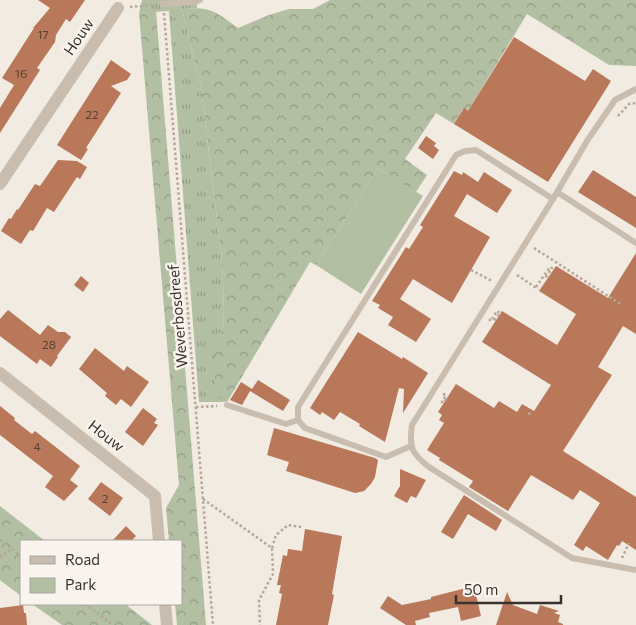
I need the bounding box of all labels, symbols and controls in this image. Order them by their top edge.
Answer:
street label: Houw [59,15,97,58]
house number: 17 [37,27,49,41]
house number: 16 [15,66,27,80]
house number: 22 [85,107,99,121]
street label: Weverbosdreef [164,264,190,369]
house number: 28 [42,337,56,351]
street label: Houw [85,416,128,455]
house number: 4 [33,439,41,453]
house number: 2 [102,491,109,505]
legend [20,540,182,605]
text: Road [65,550,100,568]
scale bar [456,572,561,604]
text: Park [65,575,96,593]
text: 50 m [464,580,498,598]

